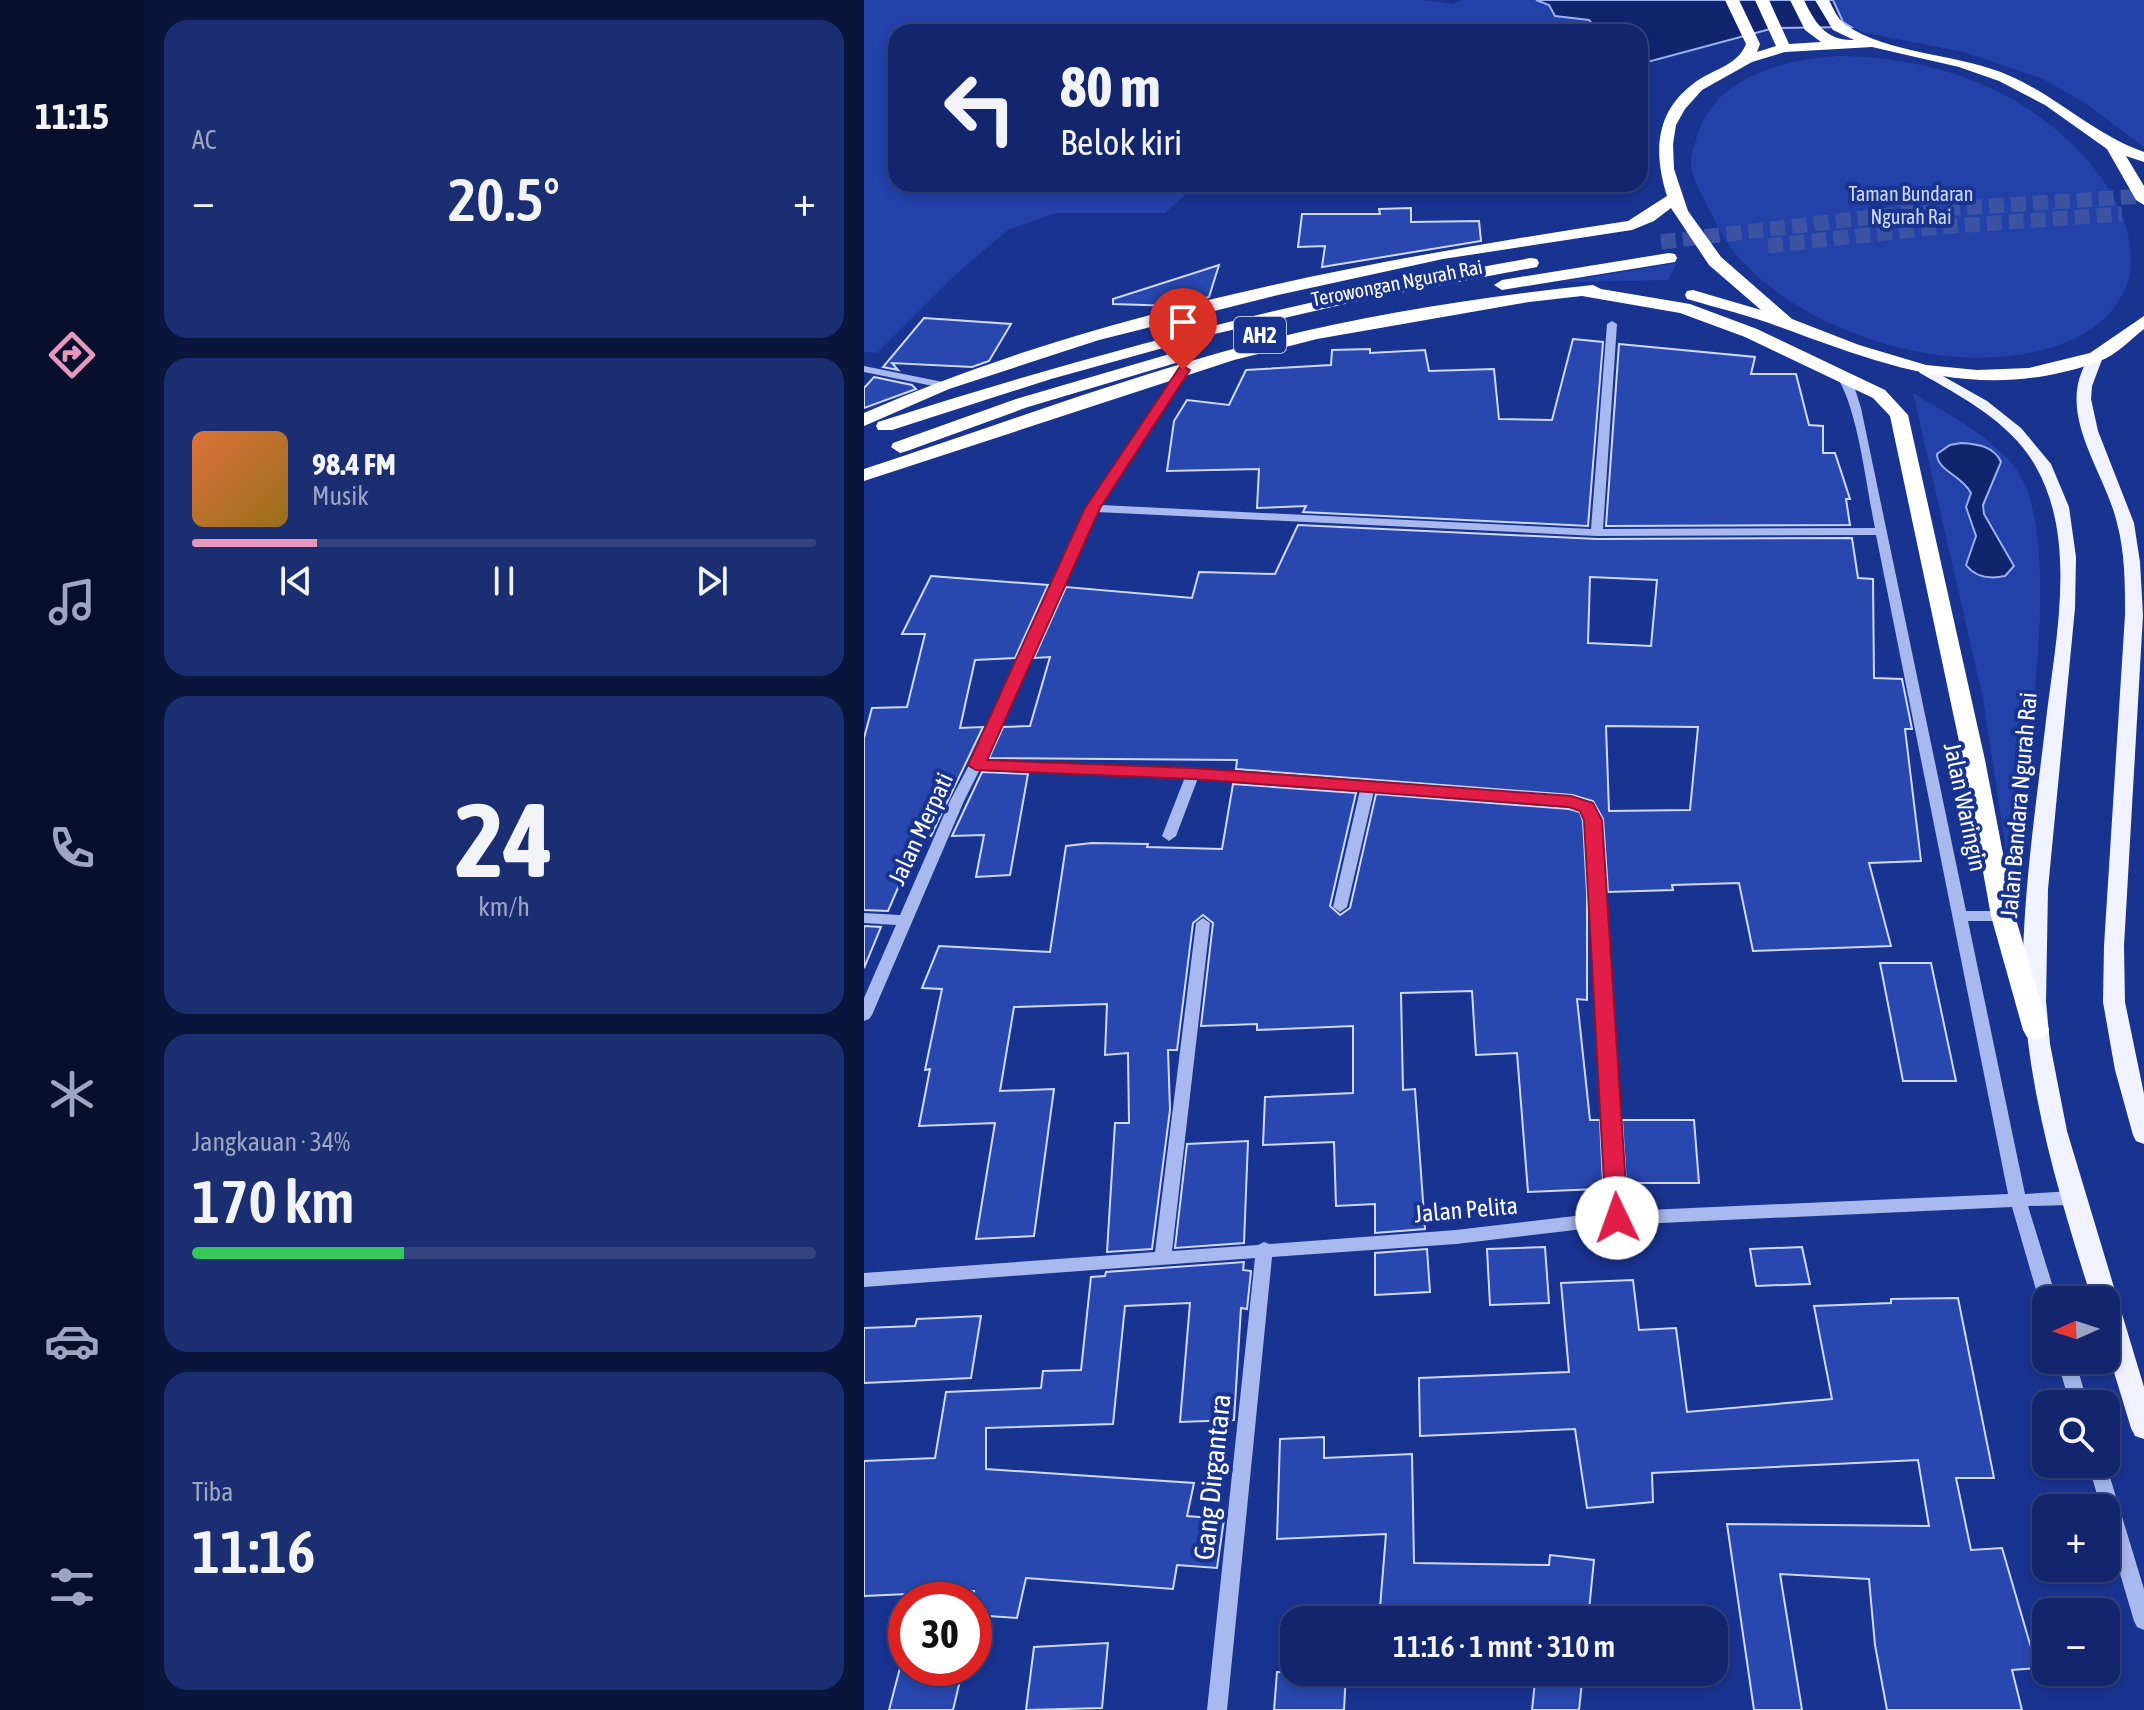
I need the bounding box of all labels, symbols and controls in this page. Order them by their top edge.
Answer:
text: 80 m [1060,55,1161,119]
icon: left [928,56,1032,160]
text: 11:15 [35,95,109,137]
text: Belok kiri [1060,121,1182,163]
text: AC [192,125,216,155]
text: 20.5° [448,165,560,234]
text: − [192,175,215,225]
text: + [793,175,816,225]
park label: Taman Bundaran Ngurah Rai [1849,182,1973,228]
street label: Terowongan Ngurah Rai [1309,255,1484,310]
pin [1149,288,1217,370]
icon: arrive [1161,300,1205,344]
road number: AH2 [1234,317,1286,353]
icon: directions [44,327,100,383]
text: 98.4 FM [312,447,396,481]
text: Musik [312,481,369,511]
icon: previous [274,559,318,603]
icon: pause [482,559,526,603]
icon: next [690,559,734,603]
icon: music [44,574,100,630]
street label: Jalan Bandara Ngurah Rai [1995,691,2042,919]
street label: Jalan Waringin [1939,740,1992,874]
street label: Jalan Merpati [883,769,958,889]
text: 24 [455,780,553,899]
icon: phone [44,820,100,876]
text: km/h [478,892,530,922]
icon: climate [44,1066,100,1122]
text: Jangkauan · 34% [192,1127,350,1157]
text: 170 km [192,1167,354,1236]
position arrow [1575,1176,1659,1260]
street label: Jalan Pelita [1413,1192,1519,1227]
north arrow [2032,1286,2120,1374]
map controls [2032,1286,2120,1686]
icon: car [44,1313,100,1369]
button: search [2032,1390,2120,1478]
street label: Gang Dirgantara [1187,1392,1237,1562]
text: Tiba [192,1477,233,1507]
button: + [2032,1494,2120,1582]
text: 11:16 [192,1517,315,1586]
icon: filters [44,1559,100,1615]
speed limit sign: 30 [888,1582,992,1686]
button: − [2032,1598,2120,1686]
text: 11:16 · 1 mnt · 310 m [1393,1629,1615,1663]

